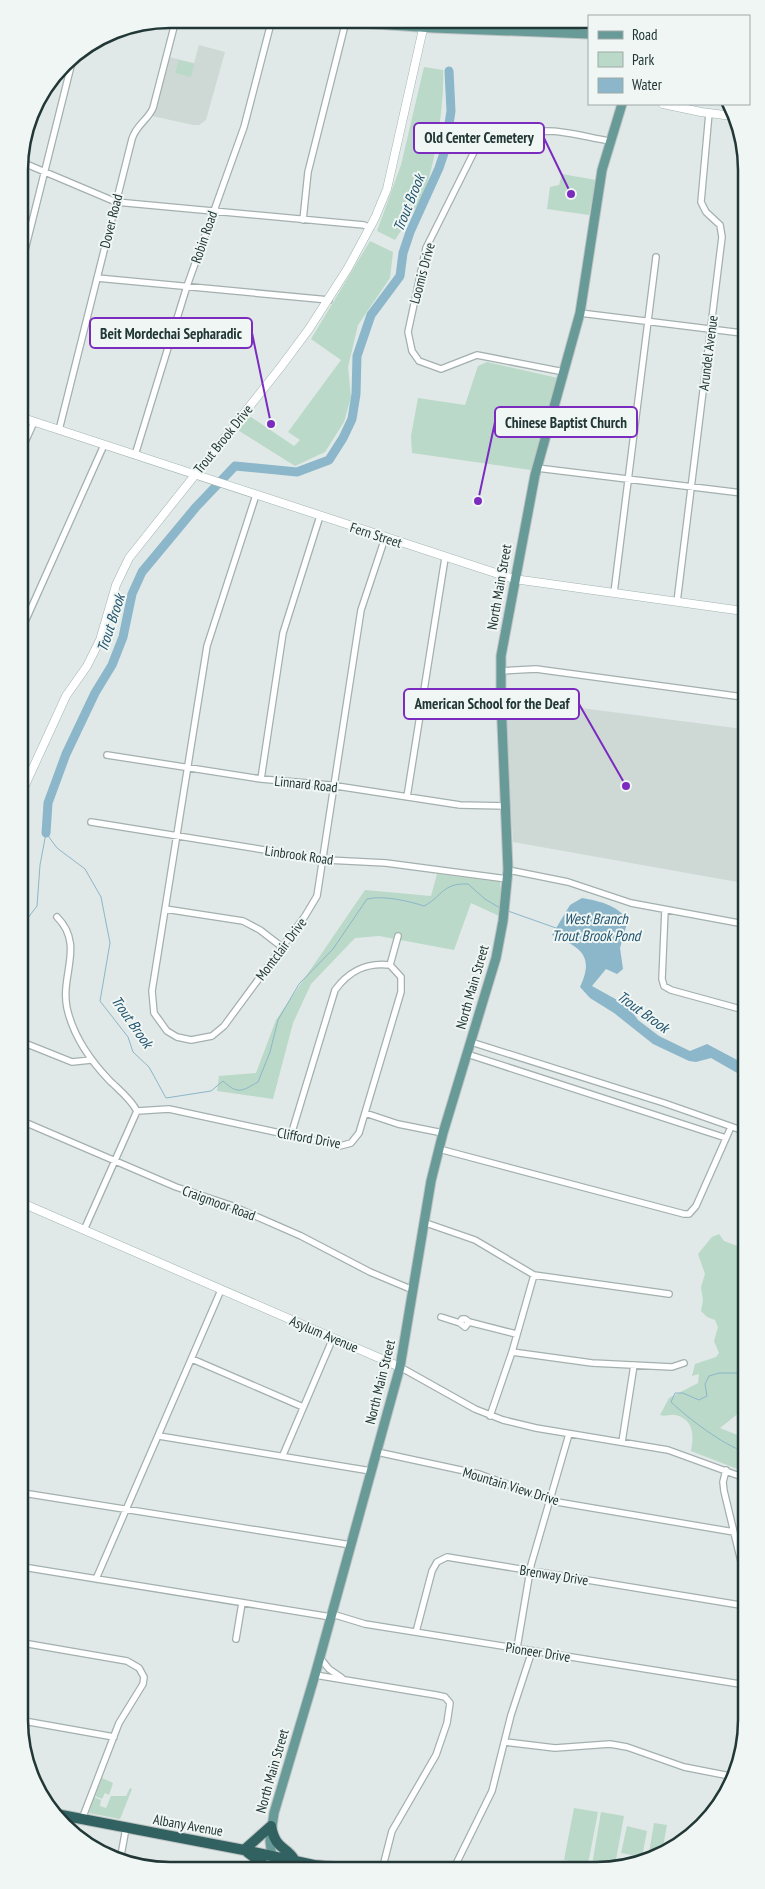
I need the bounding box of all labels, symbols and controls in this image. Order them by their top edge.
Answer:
legend [588,15,750,105]
text: Road [632,25,658,44]
text: Park [632,50,654,69]
text: Water [632,75,663,94]
callout: Old Center Cemetery [414,123,544,153]
text: Old Center Cemetery [424,128,535,147]
water label: Trout Brook [389,170,429,234]
street label: Dover Road [96,192,126,250]
street label: Robin Road [187,208,221,266]
street label: Loomis Drive [405,240,439,306]
street label: Arundel Avenue [694,314,722,392]
callout: Beit Mordechai Sepharadic [90,318,252,348]
text: Beit Mordechai Sepharadic [100,324,243,343]
street label: Trout Brook Drive [190,401,257,477]
callout: Chinese Baptist Church [495,407,637,437]
text: Chinese Baptist Church [505,413,627,432]
street label: Fern Street [348,518,404,552]
street label: North Main Street [483,543,515,631]
water label: Trout Brook [92,589,129,654]
callout: American School for the Deaf [404,689,579,719]
text: American School for the Deaf [414,694,570,713]
street label: Linnard Road [273,772,339,796]
street label: Linbrook Road [264,841,334,869]
water label: West Branch Trout Brook Pond [552,909,643,945]
street label: Montclair Drive [252,914,311,984]
street label: North Main Street [451,943,493,1031]
water label: Trout Brook [614,986,675,1038]
water label: Trout Brook [107,992,159,1053]
street label: Clifford Drive [276,1124,342,1152]
street label: Craigmoor Road [180,1181,258,1225]
street label: Asylum Avenue [287,1311,361,1357]
street label: North Main Street [361,1338,399,1426]
street label: Mountain View Drive [461,1463,562,1509]
street label: Brenway Drive [518,1561,590,1589]
street label: Pioneer Drive [504,1638,572,1666]
street label: North Main Street [251,1727,293,1815]
street label: Albany Avenue [152,1810,225,1840]

